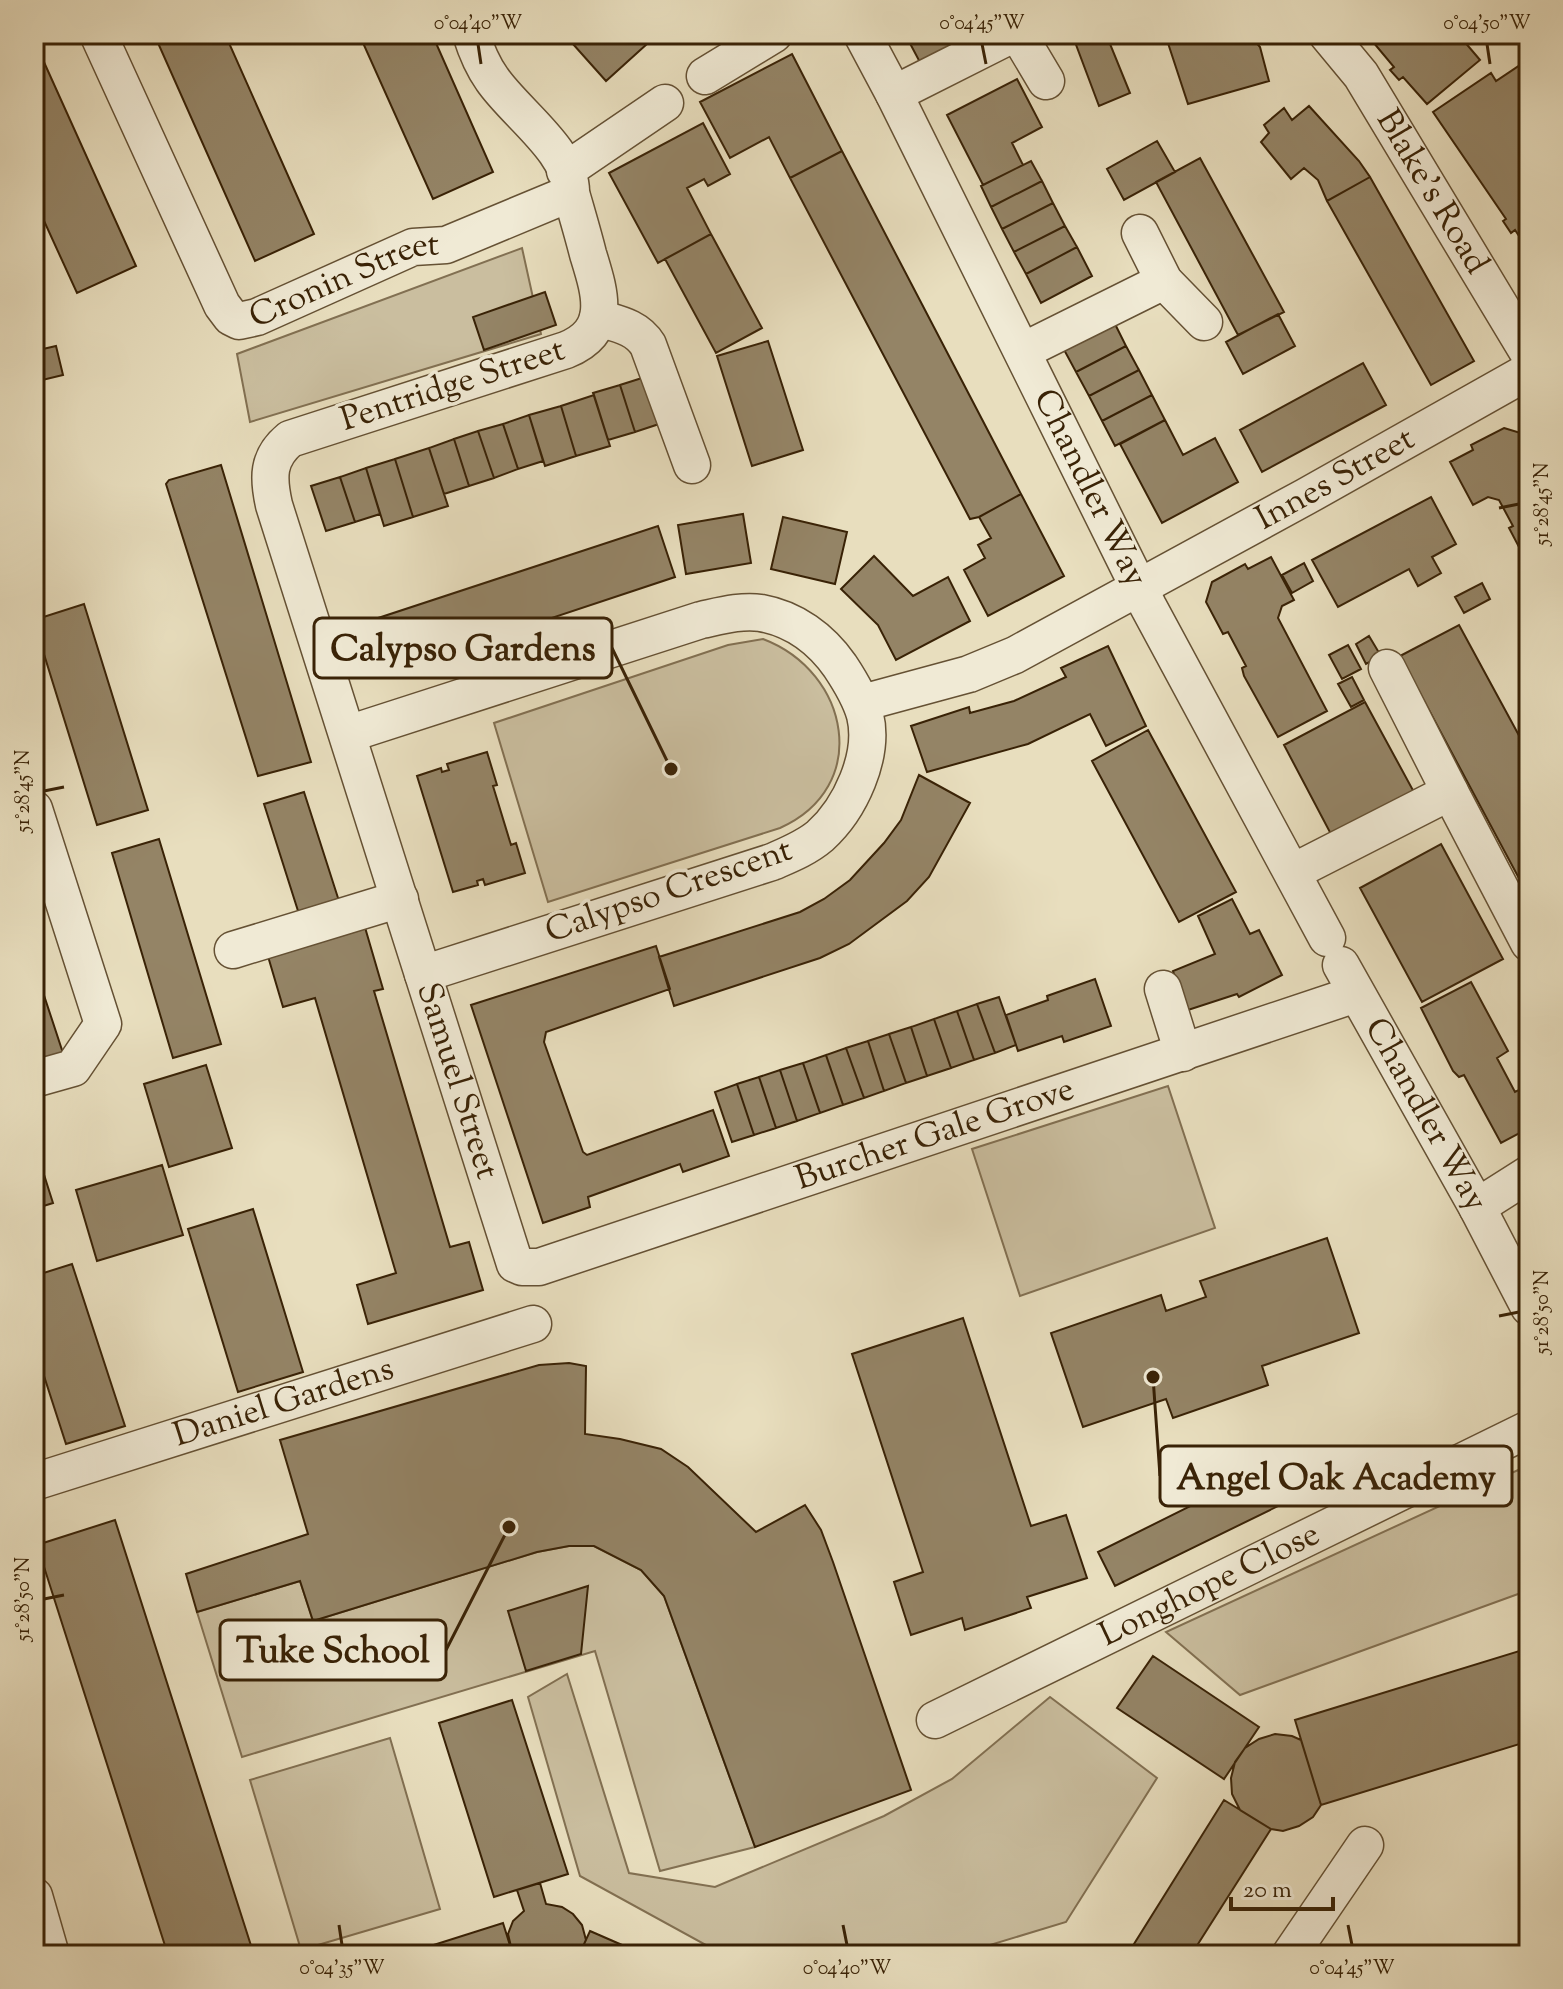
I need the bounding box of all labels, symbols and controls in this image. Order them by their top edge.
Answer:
text: 0°04'40"W [434,10,522,39]
text: 0°04'45"W [939,10,1025,39]
text: 0°04'50"W [1443,10,1531,39]
street label: Blake's Road [1363,100,1500,284]
street label: Cronin Street [241,221,441,342]
street label: Pentridge Street [334,327,572,445]
street label: Chandler Way [1020,381,1159,595]
street label: Innes Street [1247,415,1424,544]
text: 51°28'45"N [1529,463,1558,546]
callout: Calypso Gardens [314,618,612,678]
text: Calypso Gardens [330,625,596,677]
text: 51°28'45"N [10,750,39,833]
street label: Calypso Crescent [539,827,799,957]
street label: Samuel Street [403,977,511,1186]
street label: Chandler Way [1351,1009,1499,1221]
street label: Burcher Gale Grove [789,1065,1081,1204]
text: 51°28'50"N [1529,1270,1558,1355]
street label: Daniel Gardens [167,1345,400,1461]
callout: Angel Oak Academy [1160,1446,1512,1506]
text: Angel Oak Academy [1176,1454,1496,1506]
street label: Longhope Close [1091,1511,1328,1660]
text: 51°28'50"N [10,1557,39,1642]
callout: Tuke School [220,1620,446,1680]
text: Tuke School [236,1627,430,1679]
scale bar [1231,1861,1333,1911]
text: 20 m [1243,1874,1292,1908]
text: 0°04'35"W [299,1955,385,1984]
text: 0°04'40"W [803,1955,891,1984]
text: 0°04'45"W [1309,1955,1395,1984]

